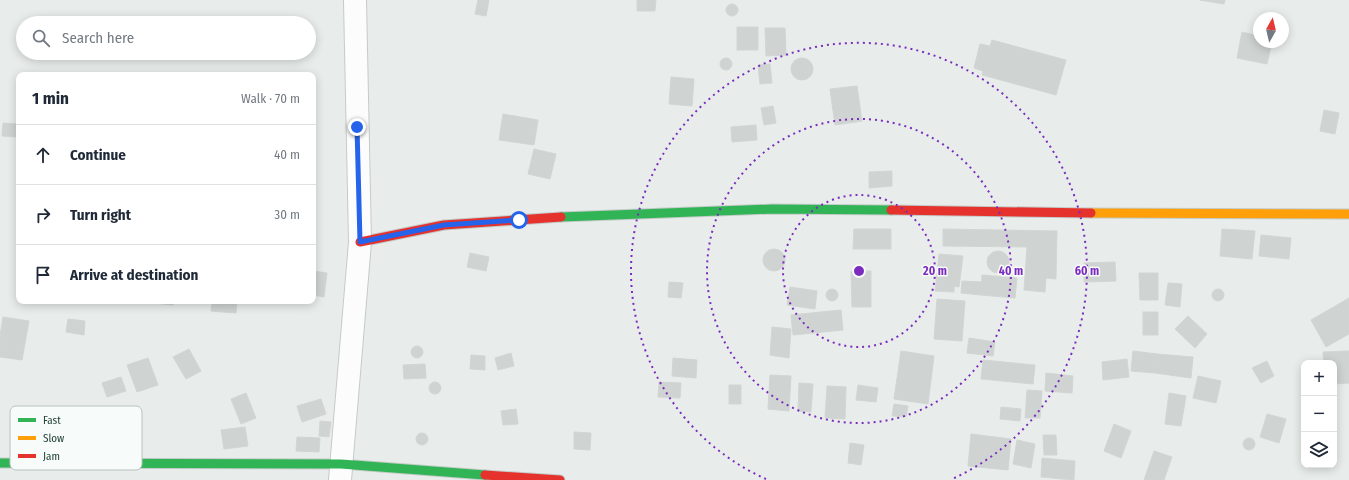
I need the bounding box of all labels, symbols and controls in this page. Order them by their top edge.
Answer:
north arrow [1253,12,1289,48]
search box [16,16,316,60]
icon: search [30,27,52,49]
text: Search here [62,29,134,47]
text: 1 min [32,88,69,109]
text: Walk · 70 m [241,91,300,106]
route end [348,118,366,136]
icon: ahead [32,144,54,166]
text: Continue [70,146,126,164]
text: 40 m [274,147,300,162]
icon: right [32,204,54,226]
text: Turn right [70,206,131,224]
text: 30 m [274,207,300,222]
route start [510,211,528,229]
icon: arrive [32,264,54,286]
centre of rings [852,264,866,278]
text: 20 m [922,264,947,278]
text: 40 m [999,264,1023,278]
text: 60 m [1075,264,1099,278]
text: Arrive at destination [70,266,198,284]
map controls [1301,360,1337,468]
button: + [1301,360,1337,396]
button: − [1301,396,1337,432]
legend [10,406,142,470]
text: Fast [43,414,61,427]
text: Slow [43,432,64,445]
button: layers [1301,432,1337,468]
text: Jam [43,450,60,463]

